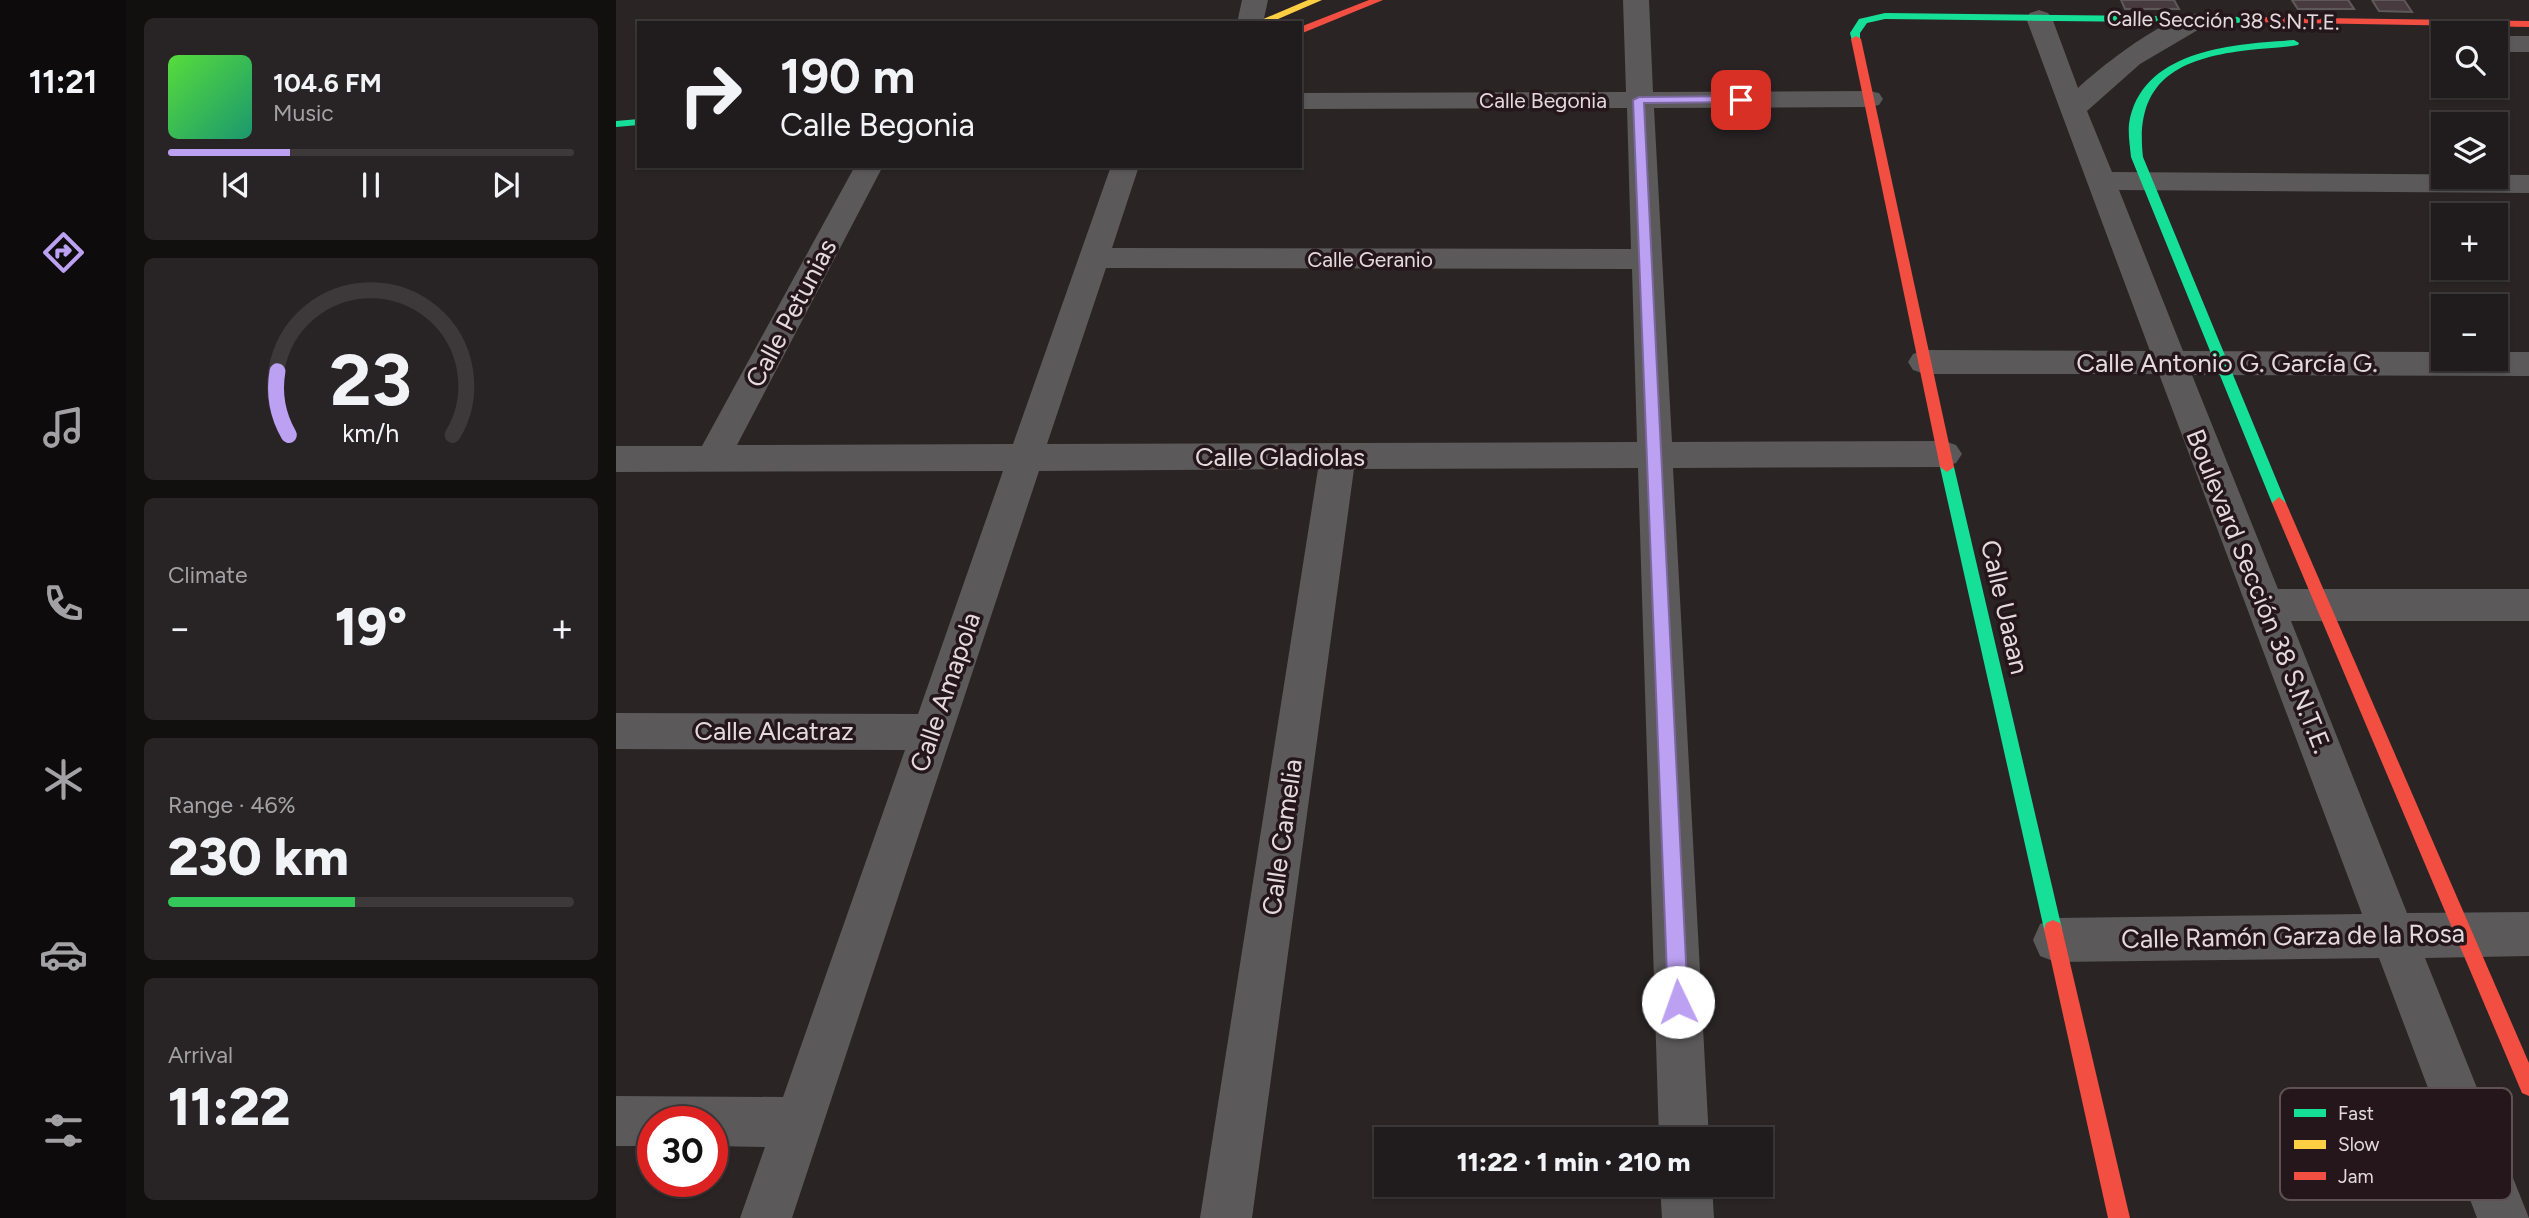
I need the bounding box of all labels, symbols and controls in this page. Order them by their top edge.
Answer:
street label: Calle Sección 38 S.N.T.E. [2106,5,2340,35]
map controls [2431,21,2508,371]
button: search [2431,21,2508,98]
text: 190 m [780,46,915,105]
icon: right [665,49,756,140]
text: 11:21 [29,63,97,101]
text: 104.6 FM [273,67,382,99]
pin [1711,70,1771,130]
icon: arrive [1722,81,1760,119]
street label: Calle Begonia [1479,88,1607,113]
text: Music [273,99,334,127]
text: Calle Begonia [780,106,975,144]
button: layers [2431,112,2508,189]
icon: previous [217,166,255,204]
icon: pause [352,166,390,204]
icon: next [487,166,525,204]
button: + [2431,203,2508,280]
icon: directions [39,228,88,277]
street label: Calle Petunias [739,233,843,393]
street label: Calle Geranio [1307,247,1433,272]
button: − [2431,294,2508,371]
text: 23 [330,336,412,423]
street label: Calle Antonio G. García G. [2076,347,2378,379]
icon: music [39,403,88,452]
text: km/h [342,418,400,448]
street label: Boulevard Sección 38 S.N.T.E. [2179,424,2339,758]
street label: Calle Gladiolas [1195,441,1365,473]
street label: Calle Uaaan [1974,537,2036,677]
text: Climate [168,561,247,589]
icon: phone [39,579,88,628]
text: 19° [335,596,407,658]
text: − [168,605,192,651]
text: + [550,605,574,651]
street label: Calle Amapola [903,608,987,776]
street label: Calle Alcatraz [694,715,854,747]
icon: climate [39,755,88,804]
street label: Calle Camelia [1255,757,1309,917]
text: Range · 46% [168,791,296,819]
text: 230 km [168,826,349,888]
street label: Calle Ramón Garza de la Rosa [2121,917,2465,955]
icon: car [39,930,88,979]
position arrow [1641,965,1715,1039]
text: Arrival [168,1041,233,1069]
text: 11:22 [168,1076,290,1138]
legend [2280,1088,2512,1200]
text: Fast [2338,1102,2374,1125]
icon: filters [39,1106,88,1155]
speed limit sign: 30 [637,1106,728,1197]
text: Slow [2338,1133,2380,1156]
text: 11:22 · 1 min · 210 m [1457,1146,1690,1178]
text: Jam [2338,1165,2374,1188]

